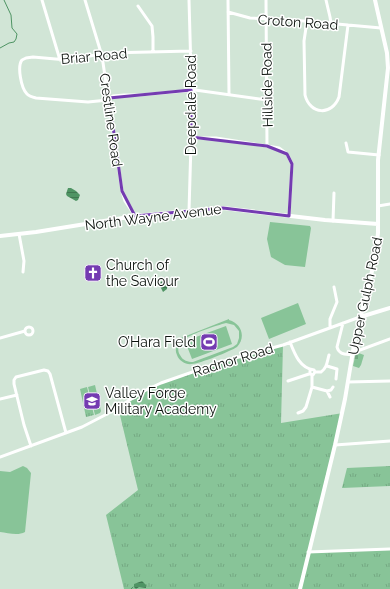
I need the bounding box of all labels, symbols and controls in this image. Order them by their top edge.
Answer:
street label: Croton Road [257,11,339,33]
street label: Hillside Road [258,42,276,128]
street label: Briar Road [60,45,128,67]
street label: Deepdale Road [183,55,199,155]
street label: Crestline Road [97,72,125,168]
street label: North Wayne Avenue [84,201,222,233]
street label: Upper Gulph Road [345,236,385,356]
place label: Church of the Saviour [106,257,179,289]
church icon: Church of the Saviour [83,263,103,283]
sports icon: O’Hara Field [199,332,219,352]
place label: O’Hara Field [118,334,196,350]
street label: Radnor Road [191,340,275,380]
place label: Valley Forge Military Academy [105,385,217,417]
school or university icon: Valley Forge Military Academy [82,391,102,411]

